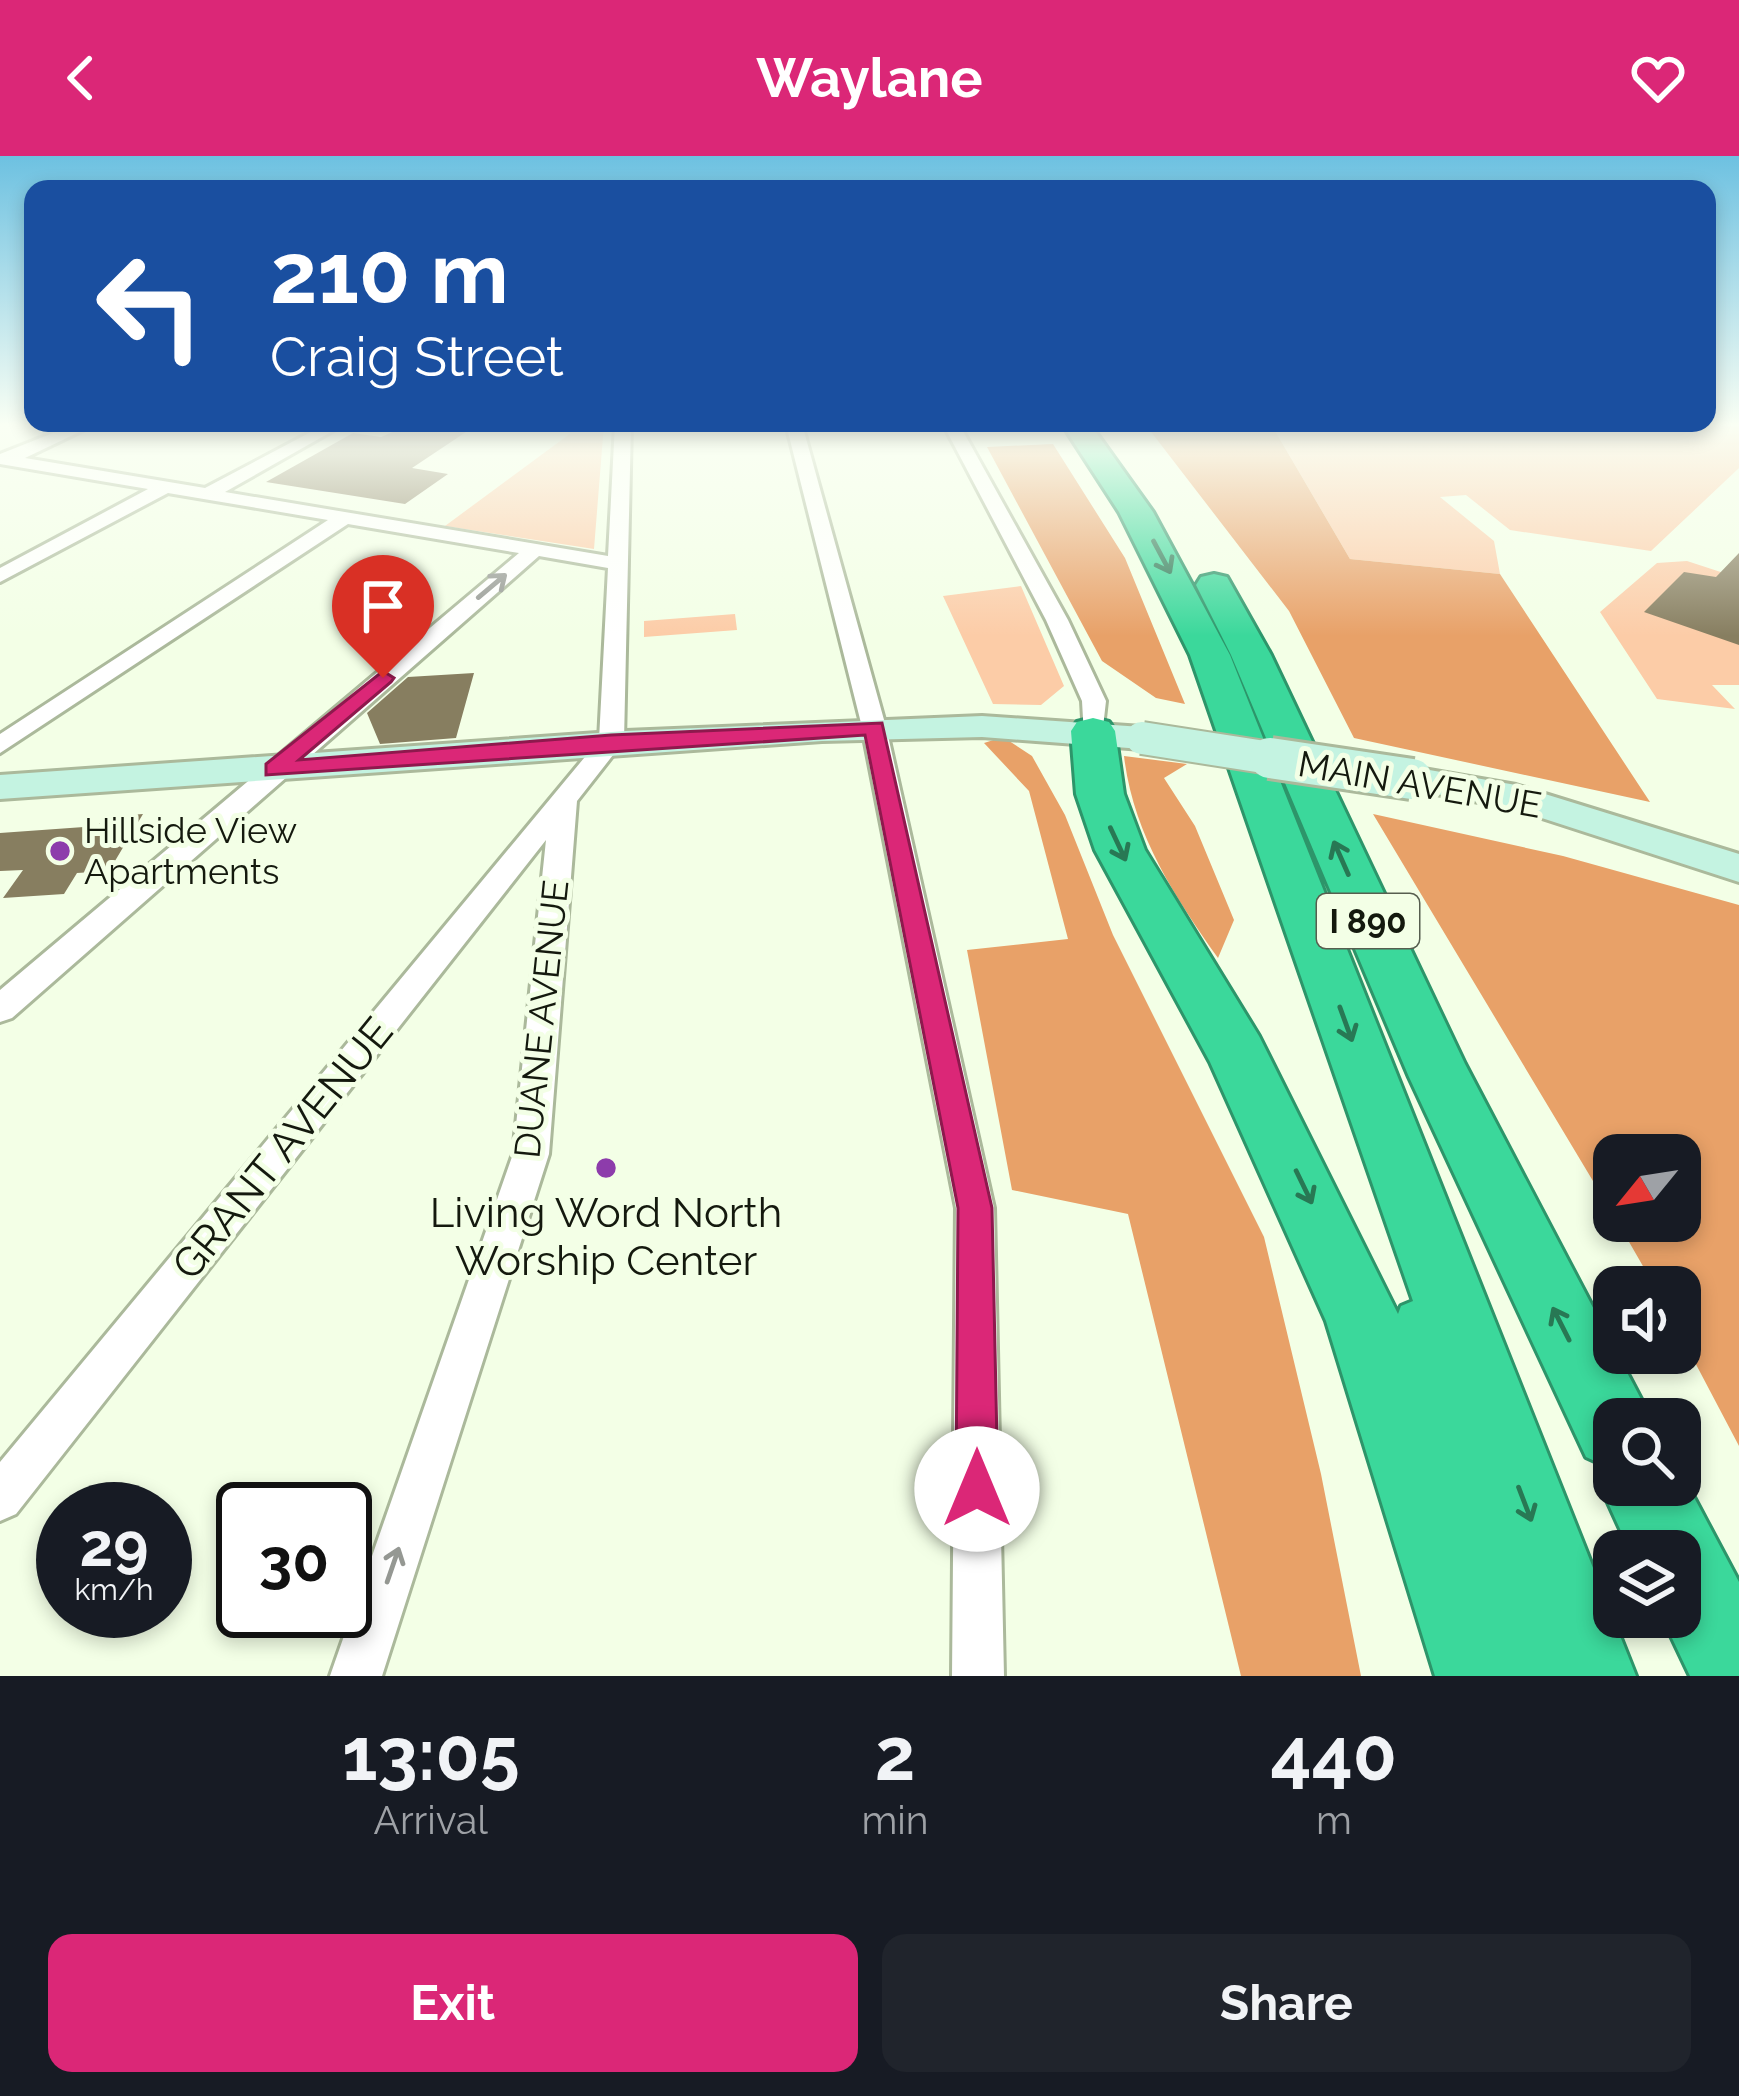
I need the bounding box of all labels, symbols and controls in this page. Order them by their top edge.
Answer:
icon: back [48,45,114,111]
icon: heart [1625,45,1691,111]
text: Waylane [756,46,983,110]
text: 210 m [270,224,509,323]
icon: left [72,228,228,384]
text: Craig Street [270,325,564,389]
one-way arrow [1151,539,1174,574]
pin [332,555,434,678]
icon: arrive [350,573,416,639]
one-way arrow [476,573,507,601]
street label: MAIN AVENUE [1295,742,1545,826]
place label: Hillside View Apartments [84,809,297,892]
one-way arrow [1109,825,1131,861]
marker: Hillside View Apartments [47,838,73,864]
one-way arrow [1328,841,1350,877]
street label: DUANE AVENUE [506,878,576,1160]
road number: I 890 [1317,894,1419,948]
one-way arrow [1337,1005,1358,1042]
street label: GRANT AVENUE [162,1008,403,1289]
north arrow [1593,1134,1701,1242]
map controls [1593,1134,1701,1638]
marker: Living Word North Worship Center [593,1155,619,1181]
one-way arrow [1294,1168,1316,1204]
place label: Living Word North Worship Center [430,1188,782,1285]
button: sound [1593,1266,1701,1374]
one-way arrow [1549,1307,1572,1342]
button: search [1593,1398,1701,1506]
position arrow [914,1426,1040,1552]
speed limit sign: 30 [216,1482,372,1638]
one-way arrow [1516,1485,1538,1522]
text: 29 [79,1510,149,1580]
button: layers [1593,1530,1701,1638]
one-way arrow [384,1547,405,1584]
text: km/h [74,1572,154,1607]
text: 13:05 [342,1712,520,1797]
text: 2 [875,1712,915,1797]
text: 440 [1271,1712,1397,1797]
text: Arrival [374,1797,488,1843]
text: min [862,1797,929,1843]
text: m [1316,1797,1352,1843]
button: Exit [48,1934,858,2072]
button: Share [882,1934,1691,2072]

